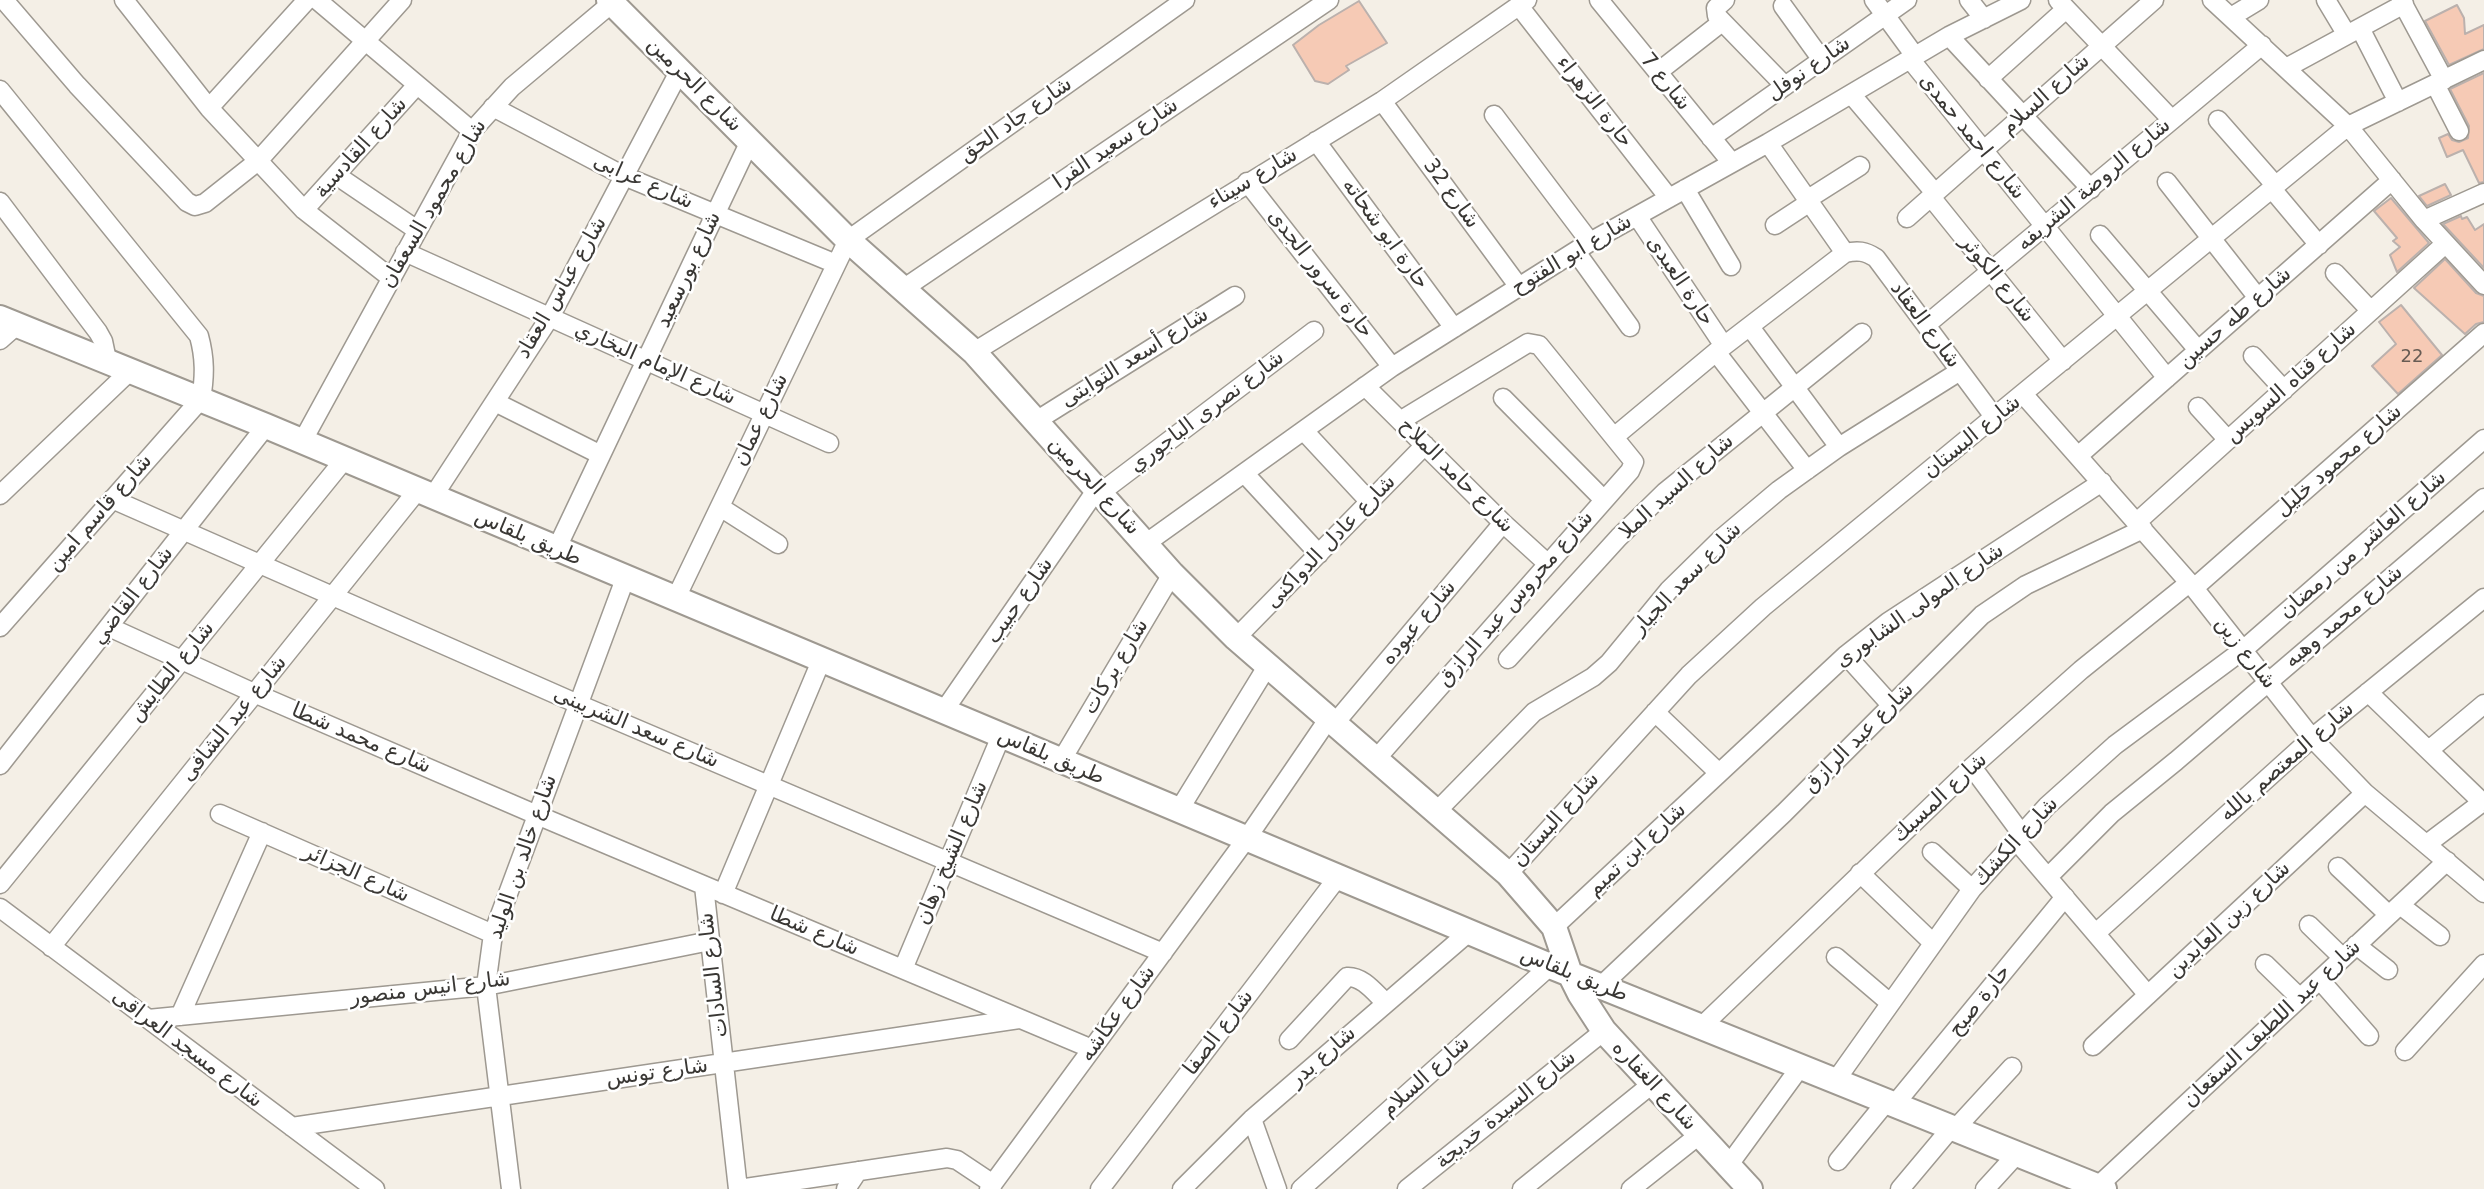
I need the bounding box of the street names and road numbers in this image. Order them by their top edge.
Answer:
street label: شارع نوفل [1762,31,1856,107]
street label: شارع الحرمين [641,32,747,138]
street label: شارع 7 [1634,48,1696,116]
street label: شارع السلام [1997,49,2095,141]
street label: حارة الزهراء [1550,51,1638,153]
street label: شارع احمد حمدى [1914,69,2030,205]
street label: شارع جاد الحق [955,72,1077,168]
street label: شارع القادسية [309,92,413,204]
street label: شارع سعيد الفرا [1049,93,1183,195]
street label: شارع الروضة الشريفه [2012,113,2176,257]
street label: شارع محمود السعفان [375,115,493,293]
street label: شارع سيناء [1204,142,1302,216]
street label: شارع عرابى [589,149,697,215]
street label: شارع 32 [1417,154,1485,234]
street label: حارة ابو شحاته [1336,174,1434,294]
street label: حارة سرور الجدى [1262,205,1378,343]
street label: شارع بورسعيد [651,208,727,332]
street label: شارع ابو الفتوح [1507,209,1637,301]
street label: شارع عباس العقاد [511,213,613,363]
street label: شارع الكوثر [1954,230,2040,328]
street label: حارة العبدى [1641,231,1719,331]
street label: شارع طه حسين [2173,262,2297,374]
street label: شارع العقاد [1884,277,1966,373]
street label: شارع أسعد التوابتى [1056,302,1214,414]
street label: شارع الإمام البخاري [571,317,739,411]
street label: شارع قناه السويس [2220,317,2362,449]
street label: شارع نصرى الباجوري [1125,346,1289,478]
street label: شارع عمان [728,370,794,470]
street label: شارع البستان [1918,390,2026,484]
street label: شارع محمود خليل [2271,399,2407,523]
street label: شارع حامد الملاح [1393,413,1519,539]
street label: شارع السيد الملا [1615,429,1739,545]
street label: شارع الحرمين [1043,431,1145,541]
street label: شارع قاسم امين [42,449,158,577]
street label: شارع العاشر من رمضان [2274,466,2452,624]
street label: شارع عادل الدواكنى [1261,470,1401,614]
street label: طريق بلقاس [471,504,585,572]
street label: شارع محروس عبد الرازق [1433,506,1599,692]
street label: شارع سعد الجيار [1627,517,1747,641]
street label: شارع المولى الشابورى [1831,538,2009,674]
street label: شارع القاضي [87,542,179,650]
street label: شارع حبيب [981,553,1059,649]
street label: شارع محمد وهبه [2280,560,2408,674]
street label: شارع عبوده [1376,575,1462,671]
street label: شارع زين [2209,612,2281,694]
street label: شارع بركات [1078,615,1154,719]
street label: شارع الطايش [124,617,220,727]
street label: شارع عبد الشافى [175,651,293,787]
street label: شارع عبد الرازق [1798,677,1920,799]
street label: شارع سعد الشربينى [549,682,723,774]
street label: شارع المعتصم بالله [2215,697,2359,827]
street label: شارع محمد شطا [287,698,435,780]
street label: طريق بلقاس [994,723,1108,791]
street label: شارع المسبك [1887,748,1993,848]
street label: شارع البستان [1507,767,1605,873]
street label: شارع خالد بن الوليد [483,772,563,942]
street label: شارع الشيخ زهان [910,777,994,929]
street label: شارع الكشك [1968,792,2064,892]
street label: شارع ابن تميم [1582,798,1692,902]
street label: شارع الجزائر [299,839,413,909]
street label: شارع زين العابدين [2162,856,2296,984]
street label: شارع شطا [766,902,862,962]
street label: شارع السادات [694,911,734,1039]
street label: شارع عبد اللطيف السقعان [2178,935,2366,1113]
street label: طريق بلقاس [1517,942,1631,1008]
street label: حارة صبح [1943,960,2017,1042]
street label: شارع عكاشه [1075,961,1161,1067]
street label: شارع انيس منصور [348,967,512,1011]
street label: شارع مسجد العراقى [107,984,267,1114]
street label: شارع الصفا [1179,985,1259,1081]
street label: شارع بدر [1284,1021,1362,1093]
street label: شارع السلام [1377,1031,1475,1123]
street label: شارع الغفاره [1606,1036,1702,1136]
street label: شارع السيدة خديجة [1430,1045,1582,1175]
street label: شارع تونس [604,1053,710,1093]

